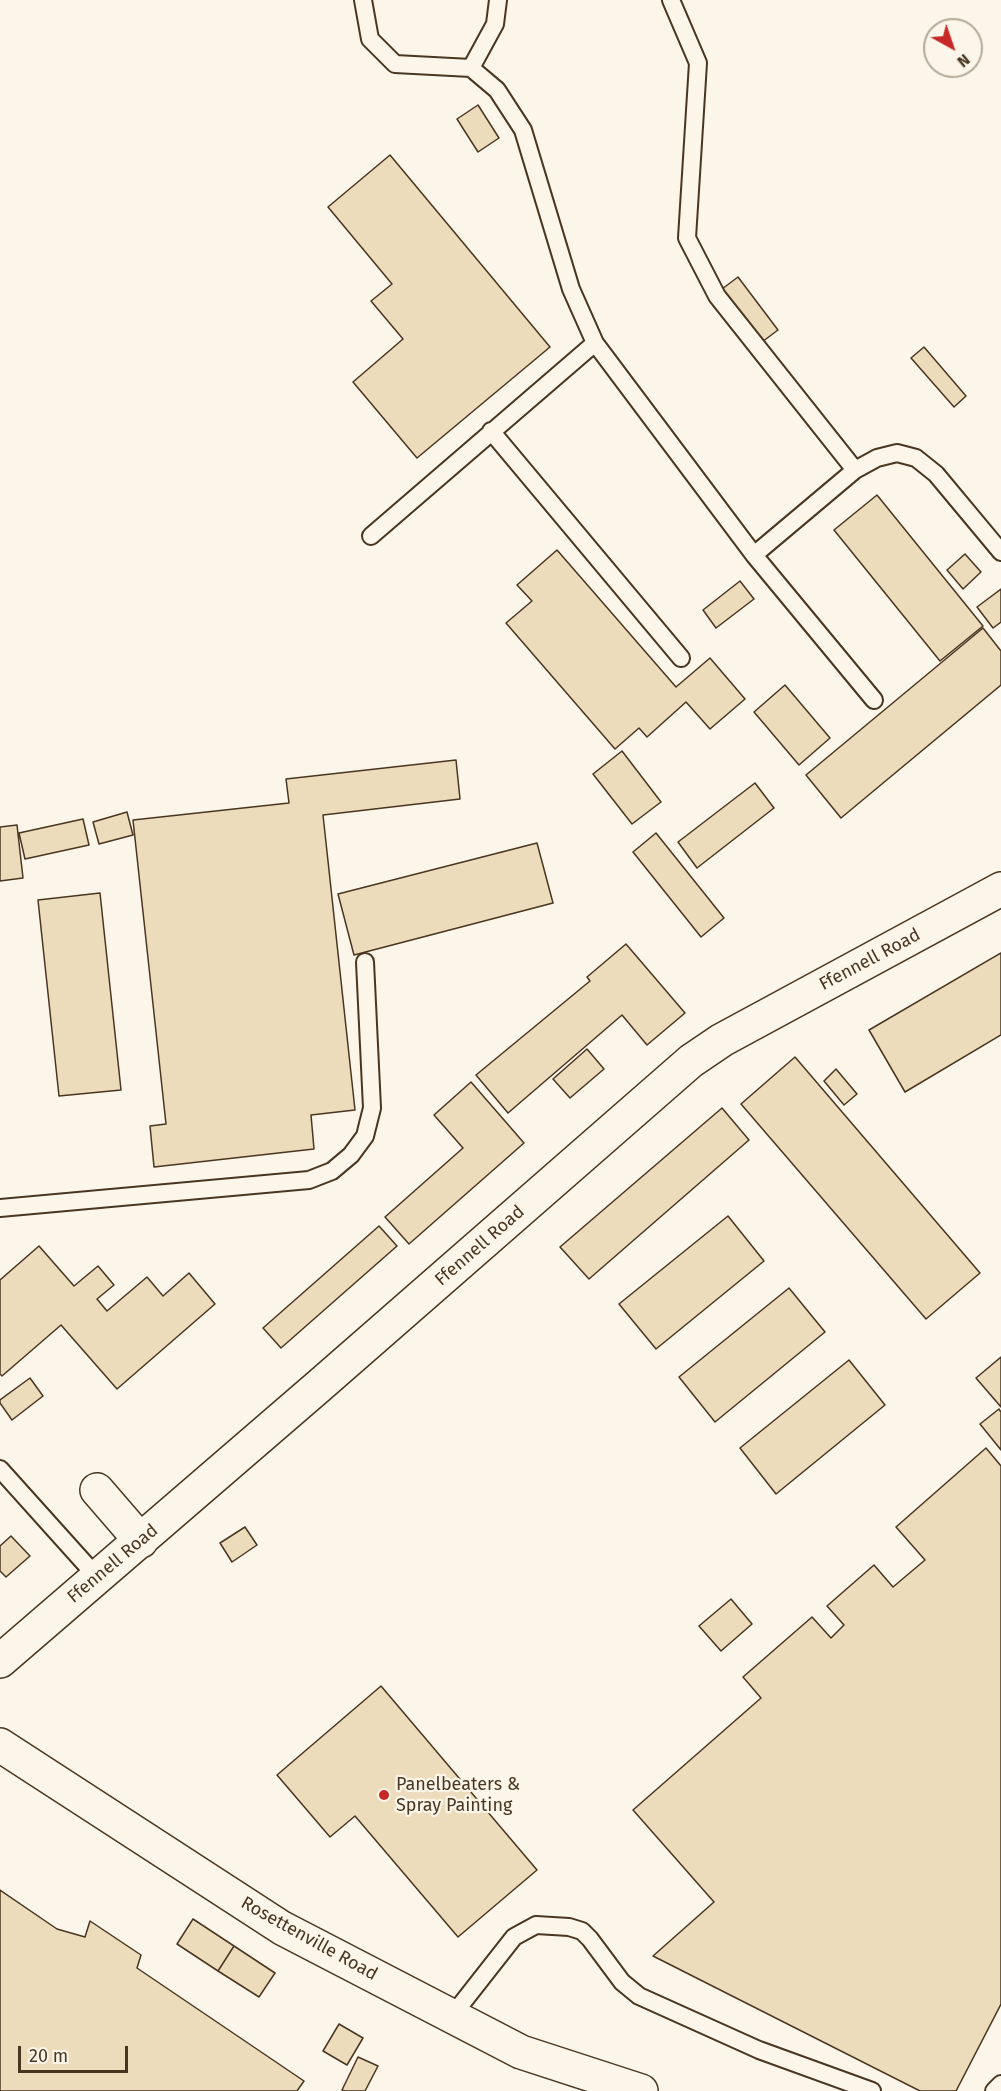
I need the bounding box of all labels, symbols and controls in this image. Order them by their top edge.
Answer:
north arrow [923,18,983,78]
text: N [953,50,974,71]
street label: Ffennell Road [816,924,924,996]
street label: Ffennell Road [431,1201,529,1291]
street label: Ffennell Road [63,1520,163,1608]
place label: Panelbeaters & Spray Painting [396,1774,520,1816]
marker: Panelbeaters & Spray Painting [377,1788,391,1802]
street label: Rosettenville Road [237,1893,381,1985]
scale bar [21,2034,130,2072]
text: 20 m [29,2045,68,2067]

